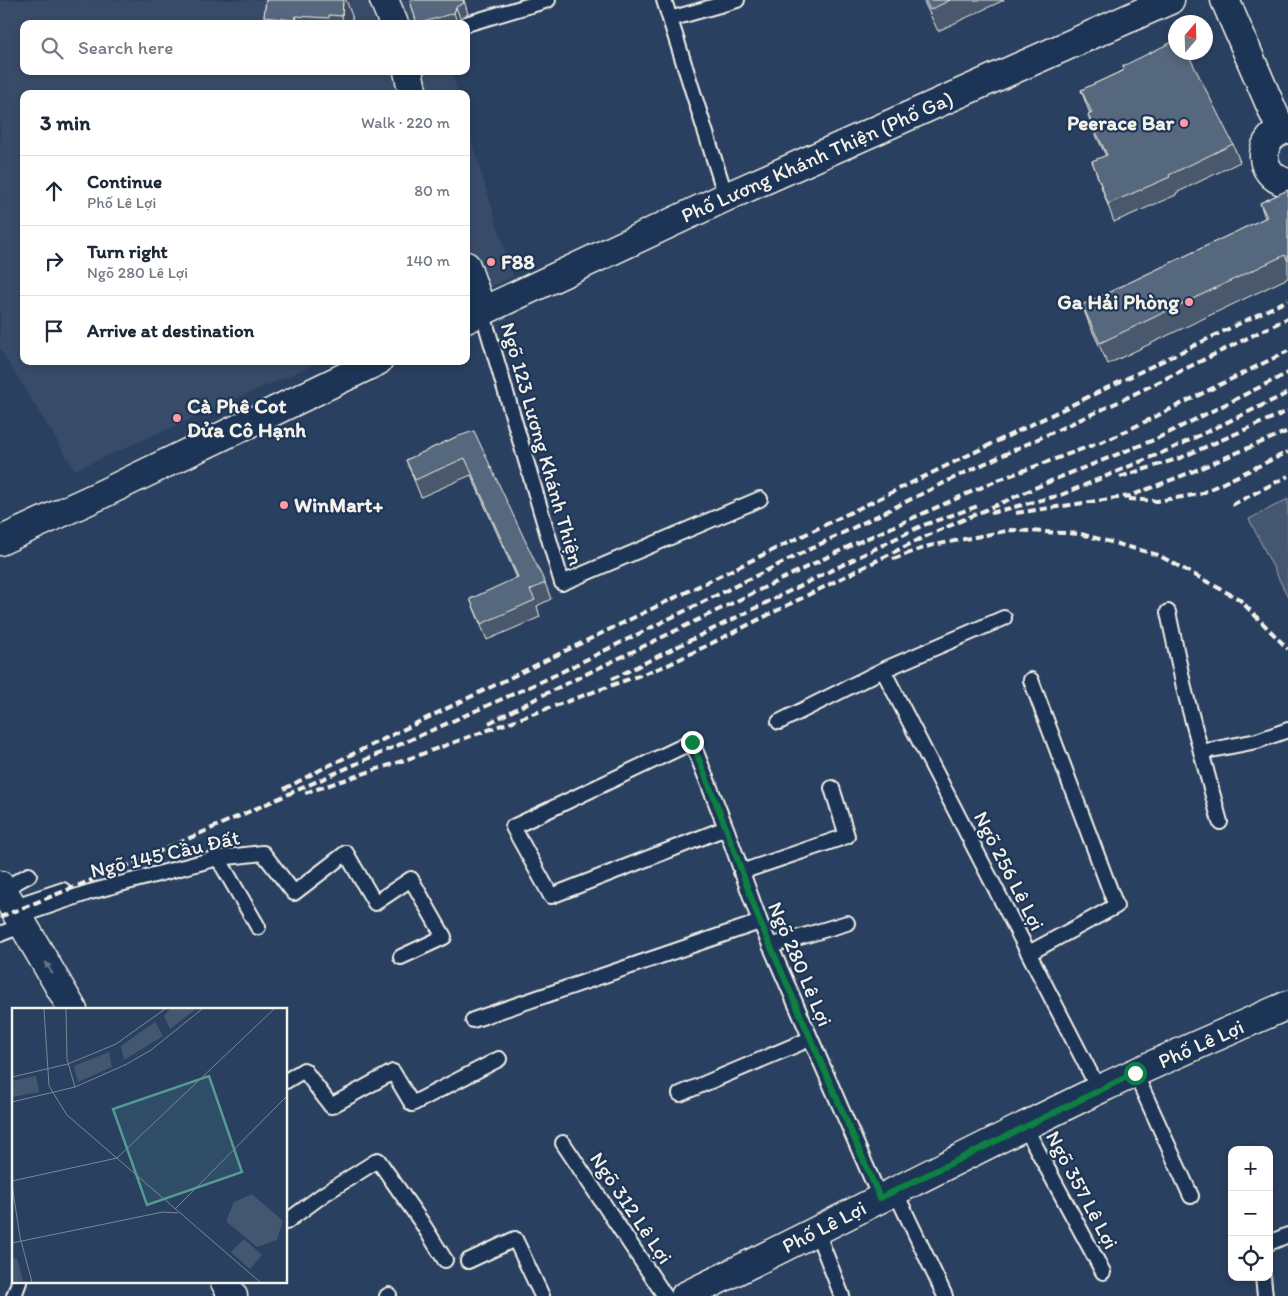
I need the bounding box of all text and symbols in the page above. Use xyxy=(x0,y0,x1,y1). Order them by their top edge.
north arrow xyxy=(1168,15,1213,60)
search box xyxy=(20,20,470,75)
icon: search xyxy=(38,34,66,62)
text: Search here xyxy=(78,36,173,59)
street label: Phố Lương Khánh Thiện (Phố Ga) xyxy=(677,85,957,228)
text: 3 min xyxy=(40,110,90,135)
place label: Peerace Bar xyxy=(1067,110,1175,135)
text: Walk · 220 m xyxy=(361,113,450,132)
marker: Peerace Bar xyxy=(1178,117,1190,129)
text: Continue xyxy=(87,170,162,193)
icon: ahead xyxy=(40,177,68,205)
text: 80 m xyxy=(414,181,450,200)
text: Phố Lê Lợi xyxy=(87,193,156,212)
text: Turn right xyxy=(87,240,168,263)
icon: right xyxy=(40,247,68,275)
place label: F88 xyxy=(501,249,535,274)
text: 140 m xyxy=(406,251,450,270)
marker: F88 xyxy=(485,256,497,268)
text: Ngõ 280 Lê Lợi xyxy=(87,263,188,282)
place label: Ga Hải Phòng xyxy=(1057,289,1180,315)
marker: Ga Hải Phòng xyxy=(1183,296,1195,308)
icon: arrive xyxy=(40,317,68,345)
text: Arrive at destination xyxy=(87,319,254,342)
street label: Ngõ 123 Lương Khánh Thiện xyxy=(496,320,589,568)
place label: Cà Phê Cot Dửa Cô Hạnh xyxy=(187,393,306,442)
marker: Cà Phê Cot Dửa Cô Hạnh xyxy=(171,412,183,424)
place label: WinMart+ xyxy=(294,492,384,517)
marker: WinMart+ xyxy=(278,499,290,511)
route end xyxy=(681,731,704,754)
street label: Ngõ 256 Lê Lợi xyxy=(969,807,1050,935)
street label: Ngõ 145 Cầu Đất xyxy=(88,824,242,883)
street label: Ngõ 280 Lê Lợi xyxy=(763,898,838,1030)
one-way arrow xyxy=(44,961,53,974)
inset map xyxy=(12,1008,288,1284)
street label: Phố Lê Lợi xyxy=(1154,1014,1247,1073)
route start xyxy=(1124,1062,1147,1085)
street label: Ngõ 357 Lê Lợi xyxy=(1041,1126,1124,1253)
map controls xyxy=(1228,1146,1273,1281)
button: + xyxy=(1228,1146,1273,1191)
street label: Ngõ 312 Lê Lợi xyxy=(585,1147,678,1268)
button: − xyxy=(1228,1191,1273,1236)
street label: Phố Lê Lợi xyxy=(778,1195,870,1258)
button: locate xyxy=(1228,1236,1273,1281)

